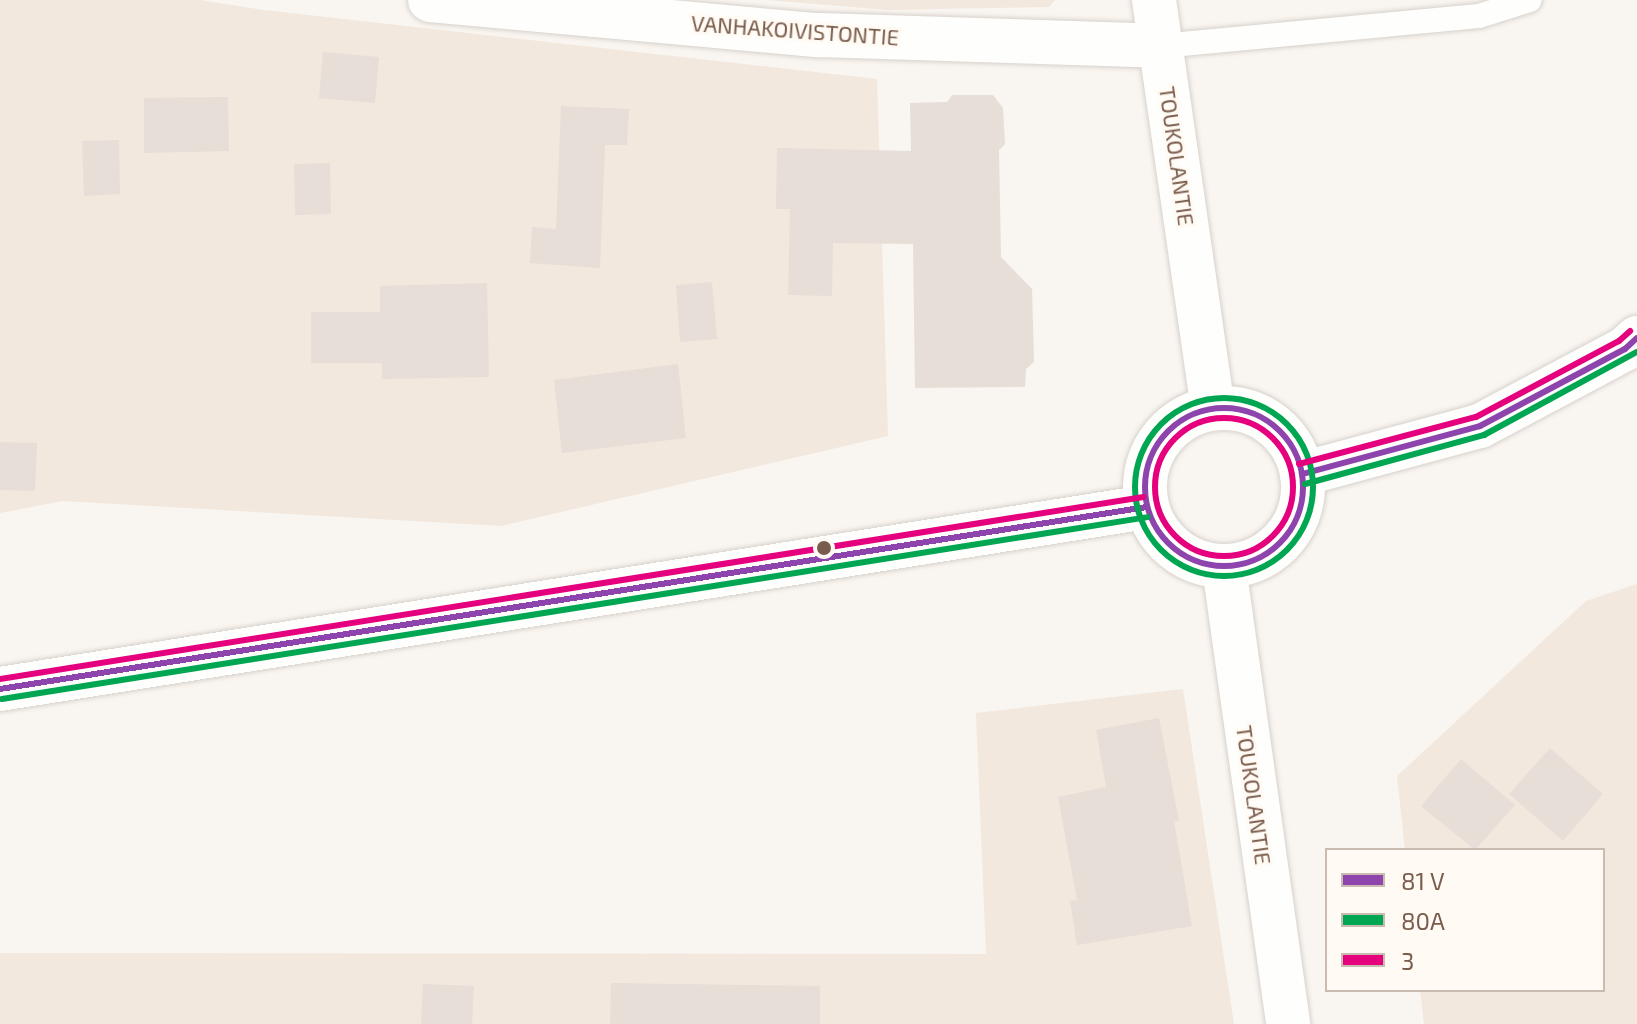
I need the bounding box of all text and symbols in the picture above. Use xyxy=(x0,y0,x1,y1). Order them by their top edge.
street label: VANHAKOIVISTONTIE xyxy=(690,10,900,50)
street label: TOUKOLANTIE xyxy=(1154,85,1200,227)
unlabelled marker xyxy=(816,540,832,556)
street label: TOUKOLANTIE xyxy=(1231,724,1277,866)
legend xyxy=(1325,848,1605,992)
text: 81 V xyxy=(1401,866,1445,895)
text: 80A xyxy=(1401,906,1445,935)
text: 3 xyxy=(1401,946,1414,975)

